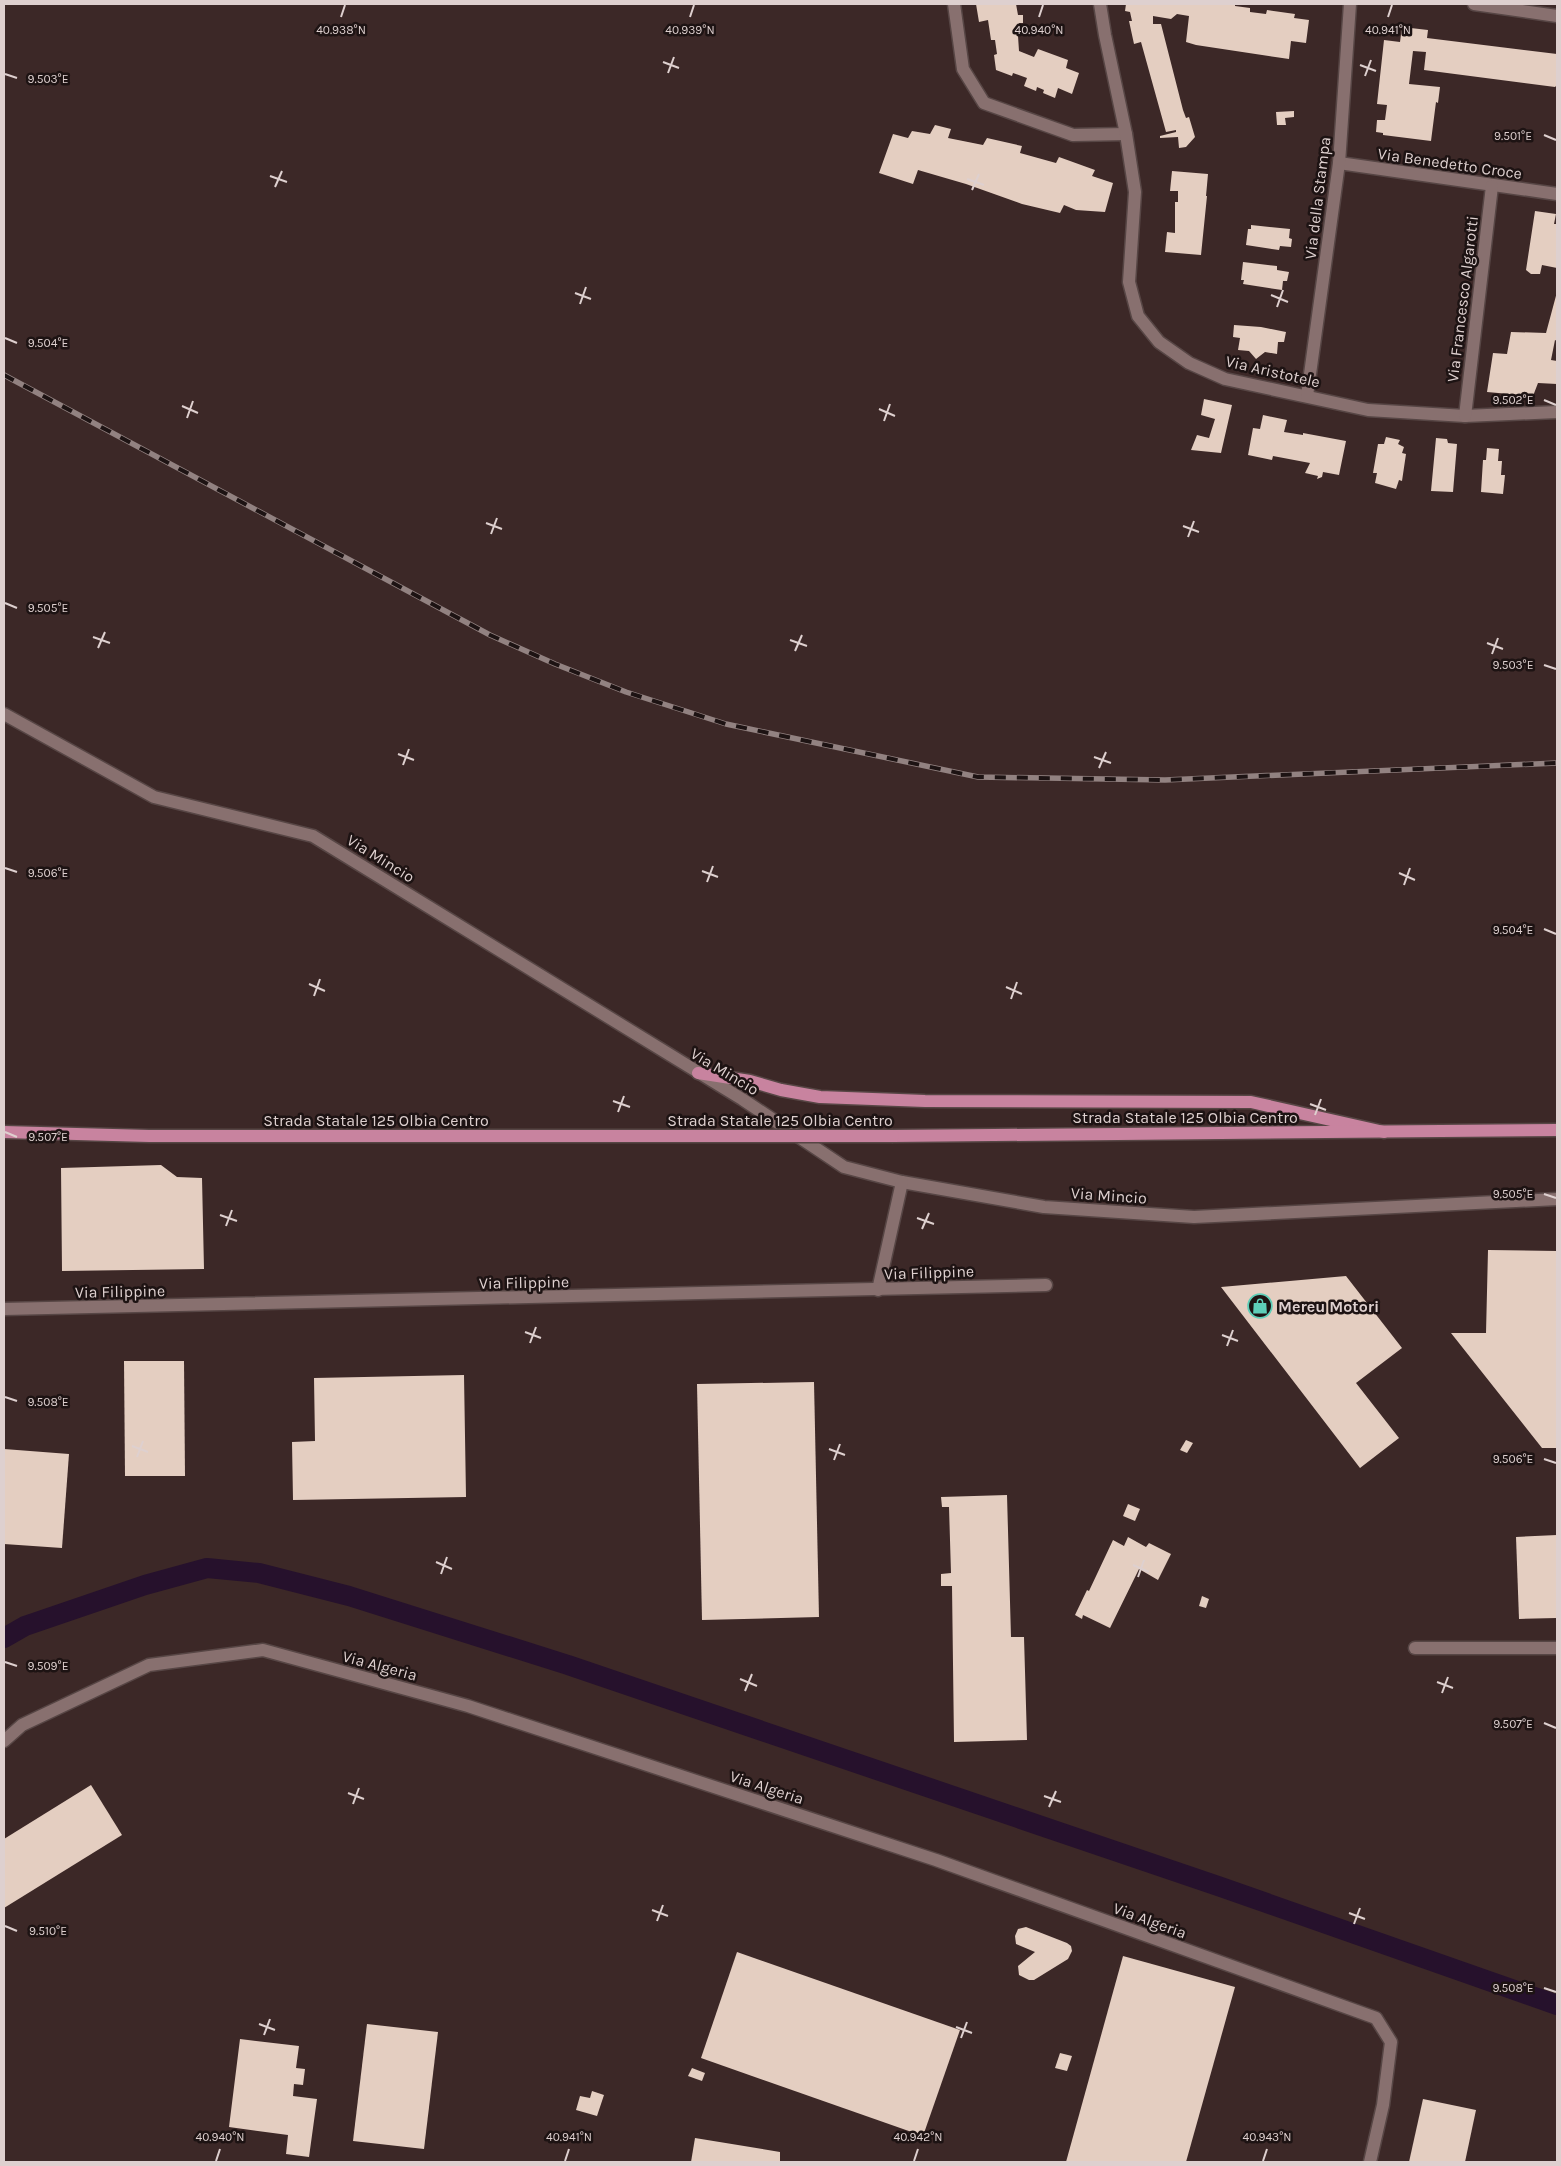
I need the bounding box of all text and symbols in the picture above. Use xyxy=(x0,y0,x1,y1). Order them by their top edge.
text: 40.938°N xyxy=(316,23,366,37)
text: 40.939°N xyxy=(665,23,715,37)
text: 40.940°N xyxy=(1014,23,1064,37)
text: 40.941°N xyxy=(1365,23,1411,37)
text: 9.503°E xyxy=(28,72,68,86)
text: 9.501°E xyxy=(1494,129,1532,143)
street label: Via della Stampa xyxy=(1301,136,1334,260)
street label: Via Benedetto Croce xyxy=(1377,144,1523,183)
street label: Via Francesco Algarotti xyxy=(1443,215,1482,383)
text: 9.504°E xyxy=(28,336,68,350)
street label: Via Aristotele xyxy=(1224,351,1322,392)
text: 9.502°E xyxy=(1493,393,1533,407)
text: 9.505°E xyxy=(28,601,68,615)
text: 9.503°E xyxy=(1493,658,1533,672)
street label: Via Mincio xyxy=(343,830,418,887)
text: 9.506°E xyxy=(28,866,68,880)
text: 9.504°E xyxy=(1493,923,1533,937)
street label: Via Mincio xyxy=(687,1044,762,1099)
street label: Strada Statale 125 Olbia Centro xyxy=(1072,1108,1298,1127)
street label: Strada Statale 125 Olbia Centro xyxy=(263,1111,489,1130)
street label: Strada Statale 125 Olbia Centro xyxy=(667,1111,893,1130)
text: 9.507°E xyxy=(28,1130,68,1144)
street label: Via Mincio xyxy=(1070,1183,1148,1208)
text: 9.505°E xyxy=(1493,1187,1533,1201)
street label: Via Filippine xyxy=(884,1261,974,1284)
street label: Via Filippine xyxy=(479,1272,569,1293)
street label: Via Filippine xyxy=(75,1281,165,1302)
shop icon: Mereu Motori xyxy=(1247,1293,1273,1319)
place label: Mereu Motori xyxy=(1278,1297,1379,1316)
text: 9.508°E xyxy=(27,1395,69,1409)
text: 9.506°E xyxy=(1493,1452,1533,1466)
street label: Via Algeria xyxy=(340,1646,419,1685)
text: 9.509°E xyxy=(28,1659,68,1673)
text: 9.507°E xyxy=(1493,1717,1533,1731)
street label: Via Algeria xyxy=(727,1767,806,1808)
street label: Via Algeria xyxy=(1111,1898,1189,1943)
text: 9.510°E xyxy=(29,1924,67,1938)
text: 9.508°E xyxy=(1492,1981,1534,1995)
text: 40.940°N xyxy=(195,2130,245,2144)
text: 40.941°N xyxy=(546,2130,592,2144)
text: 40.942°N xyxy=(894,2130,942,2144)
text: 40.943°N xyxy=(1242,2130,1292,2144)

